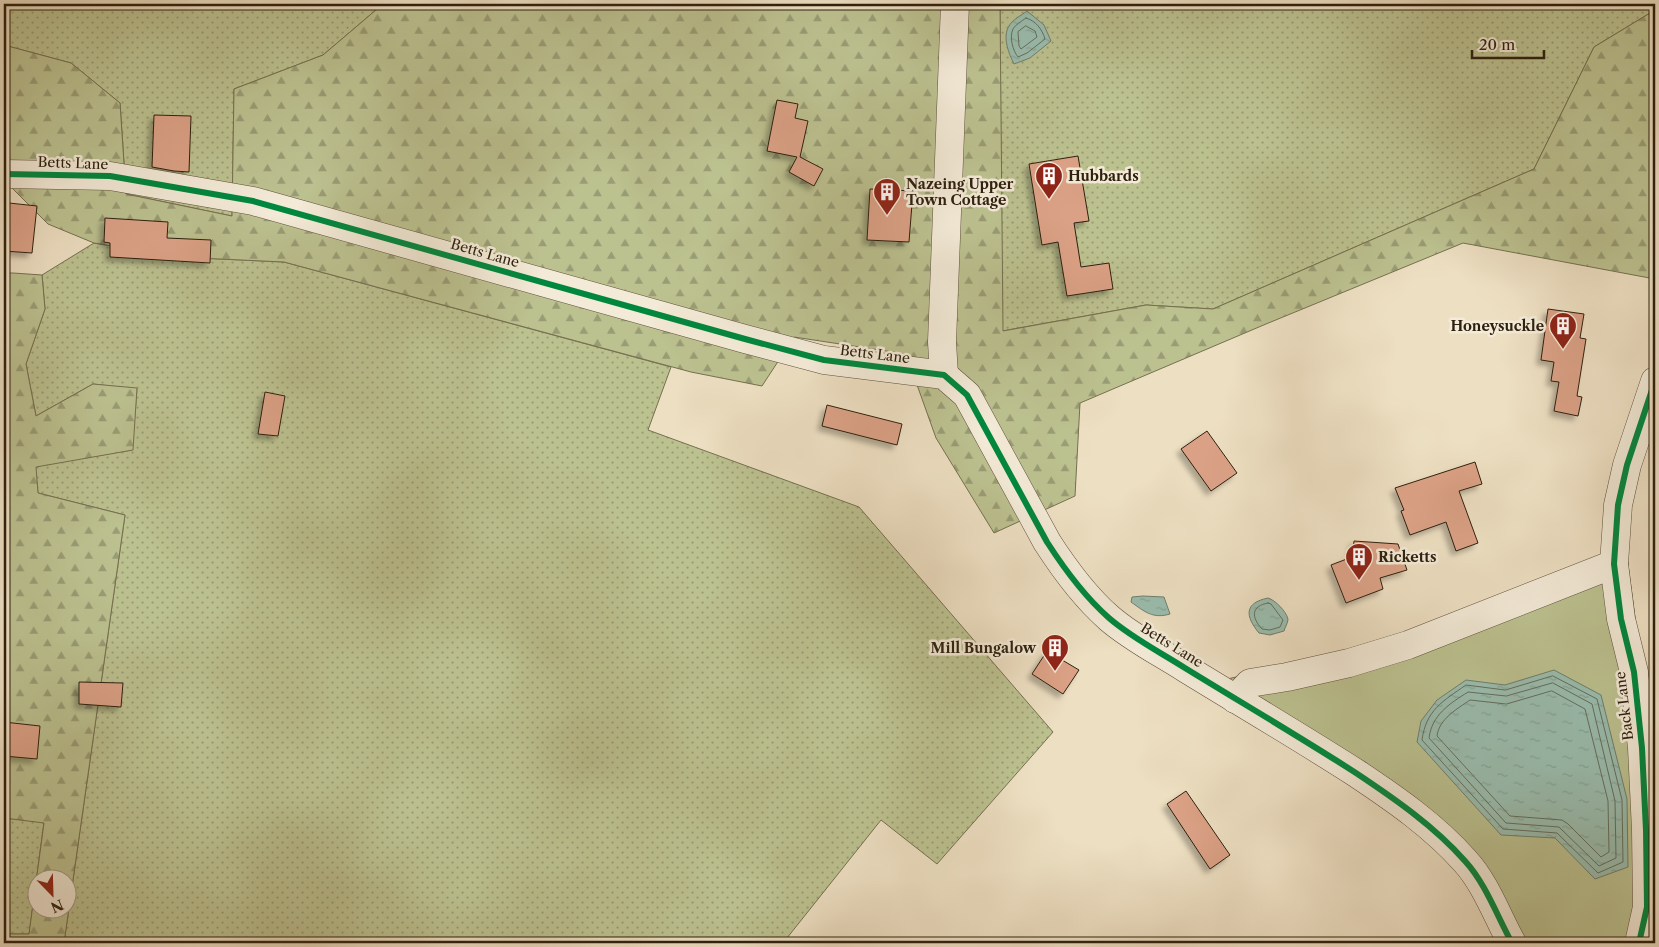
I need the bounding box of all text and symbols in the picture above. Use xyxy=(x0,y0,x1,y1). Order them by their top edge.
scale bar xyxy=(1472,28,1544,60)
text: 20 m xyxy=(1479,35,1515,54)
street label: Betts Lane xyxy=(37,153,109,173)
building icon: Hubbards xyxy=(1034,161,1064,200)
place label: Hubbards xyxy=(1068,167,1139,185)
place label: Nazeing Upper Town Cottage xyxy=(906,175,1014,209)
building icon: Nazeing Upper Town Cottage xyxy=(872,177,902,216)
street label: Betts Lane xyxy=(449,235,522,271)
building icon: Honeysuckle xyxy=(1548,311,1578,350)
place label: Honeysuckle xyxy=(1450,317,1544,335)
street label: Betts Lane xyxy=(839,341,911,367)
building icon: Ricketts xyxy=(1344,542,1374,581)
place label: Ricketts xyxy=(1378,548,1436,566)
street label: Betts Lane xyxy=(1137,619,1207,671)
building icon: Mill Bungalow xyxy=(1040,633,1070,672)
place label: Mill Bungalow xyxy=(931,639,1037,657)
street label: Back Lane xyxy=(1611,670,1637,741)
north arrow xyxy=(28,870,78,920)
text: N xyxy=(48,895,66,917)

